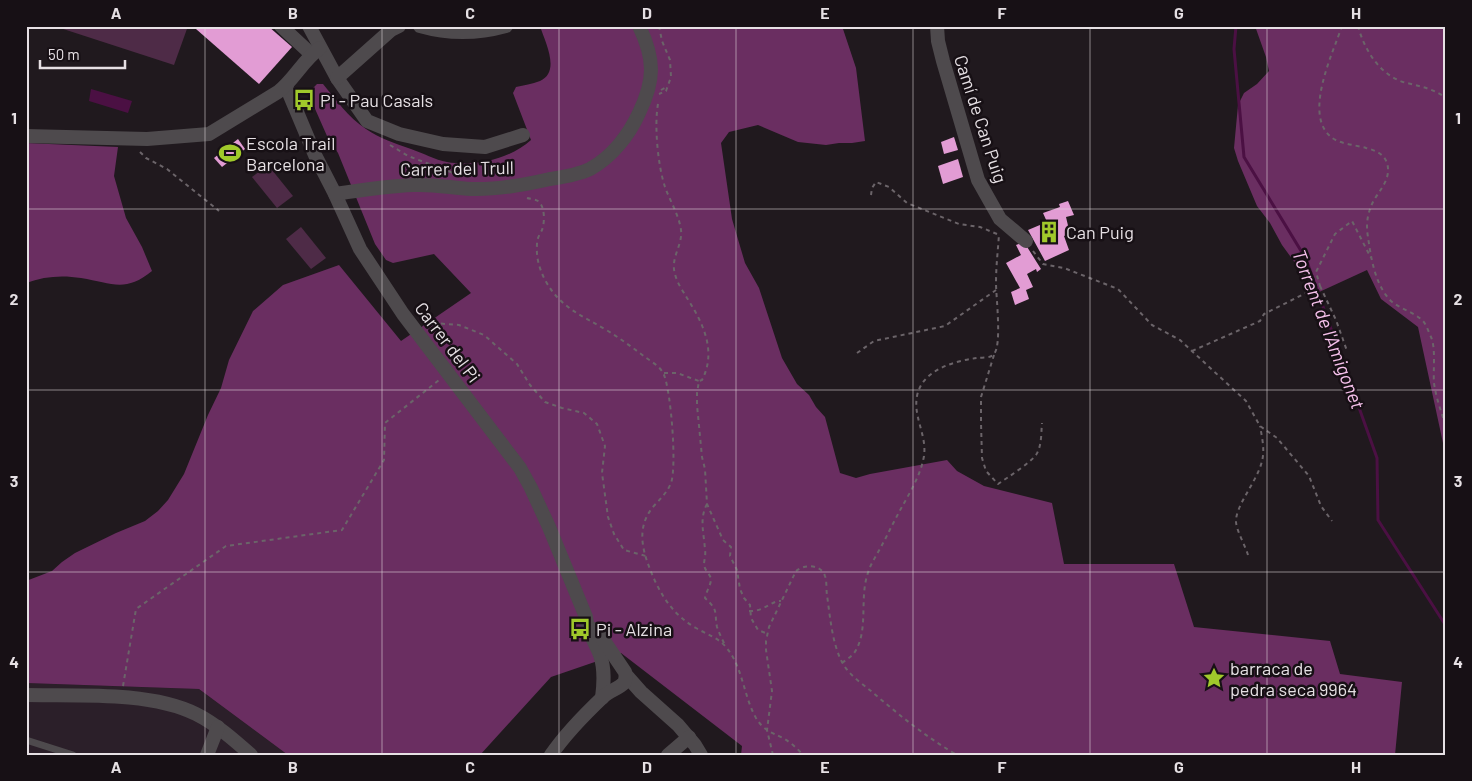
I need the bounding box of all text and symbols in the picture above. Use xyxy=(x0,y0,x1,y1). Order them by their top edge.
text: A xyxy=(111,3,122,22)
text: B xyxy=(288,3,298,22)
text: C xyxy=(465,3,475,22)
text: D xyxy=(642,3,652,22)
text: E xyxy=(820,3,830,22)
text: F xyxy=(998,3,1007,22)
text: G xyxy=(1174,3,1184,22)
text: H xyxy=(1351,3,1361,22)
scale bar xyxy=(40,38,125,70)
text: 50 m xyxy=(48,45,80,63)
street label: Camí de Can Puig xyxy=(950,52,1012,186)
bus stop icon: Pi - Pau Casals xyxy=(291,87,317,113)
place label: Pi - Pau Casals xyxy=(320,89,433,111)
text: 1 xyxy=(11,108,17,127)
text: 1 xyxy=(1455,108,1461,127)
place label: Escola Trail Barcelona xyxy=(246,132,335,175)
sports icon: Escola Trail Barcelona xyxy=(217,140,243,166)
street label: Carrer del Trull xyxy=(400,156,514,180)
building icon: Can Puig xyxy=(1036,219,1062,245)
place label: Can Puig xyxy=(1066,221,1134,243)
water label: Torrent de l'Amigonet xyxy=(1288,246,1370,412)
text: 2 xyxy=(10,289,19,308)
text: 2 xyxy=(1454,289,1463,308)
street label: Carrer del Pi xyxy=(411,297,485,387)
text: 3 xyxy=(10,471,18,490)
text: 3 xyxy=(1454,471,1462,490)
bus stop icon: Pi - Alzina xyxy=(567,616,593,642)
place label: Pi - Alzina xyxy=(596,618,672,640)
text: 4 xyxy=(9,652,19,671)
text: 4 xyxy=(1453,652,1463,671)
place label: barraca de pedra seca 9964 xyxy=(1230,657,1357,700)
place icon: barraca de pedra seca 9964 xyxy=(1201,665,1227,691)
text: A xyxy=(111,757,122,776)
text: B xyxy=(288,757,298,776)
text: C xyxy=(465,757,475,776)
text: D xyxy=(642,757,652,776)
text: E xyxy=(820,757,830,776)
text: F xyxy=(998,757,1007,776)
text: G xyxy=(1174,757,1184,776)
text: H xyxy=(1351,757,1361,776)

